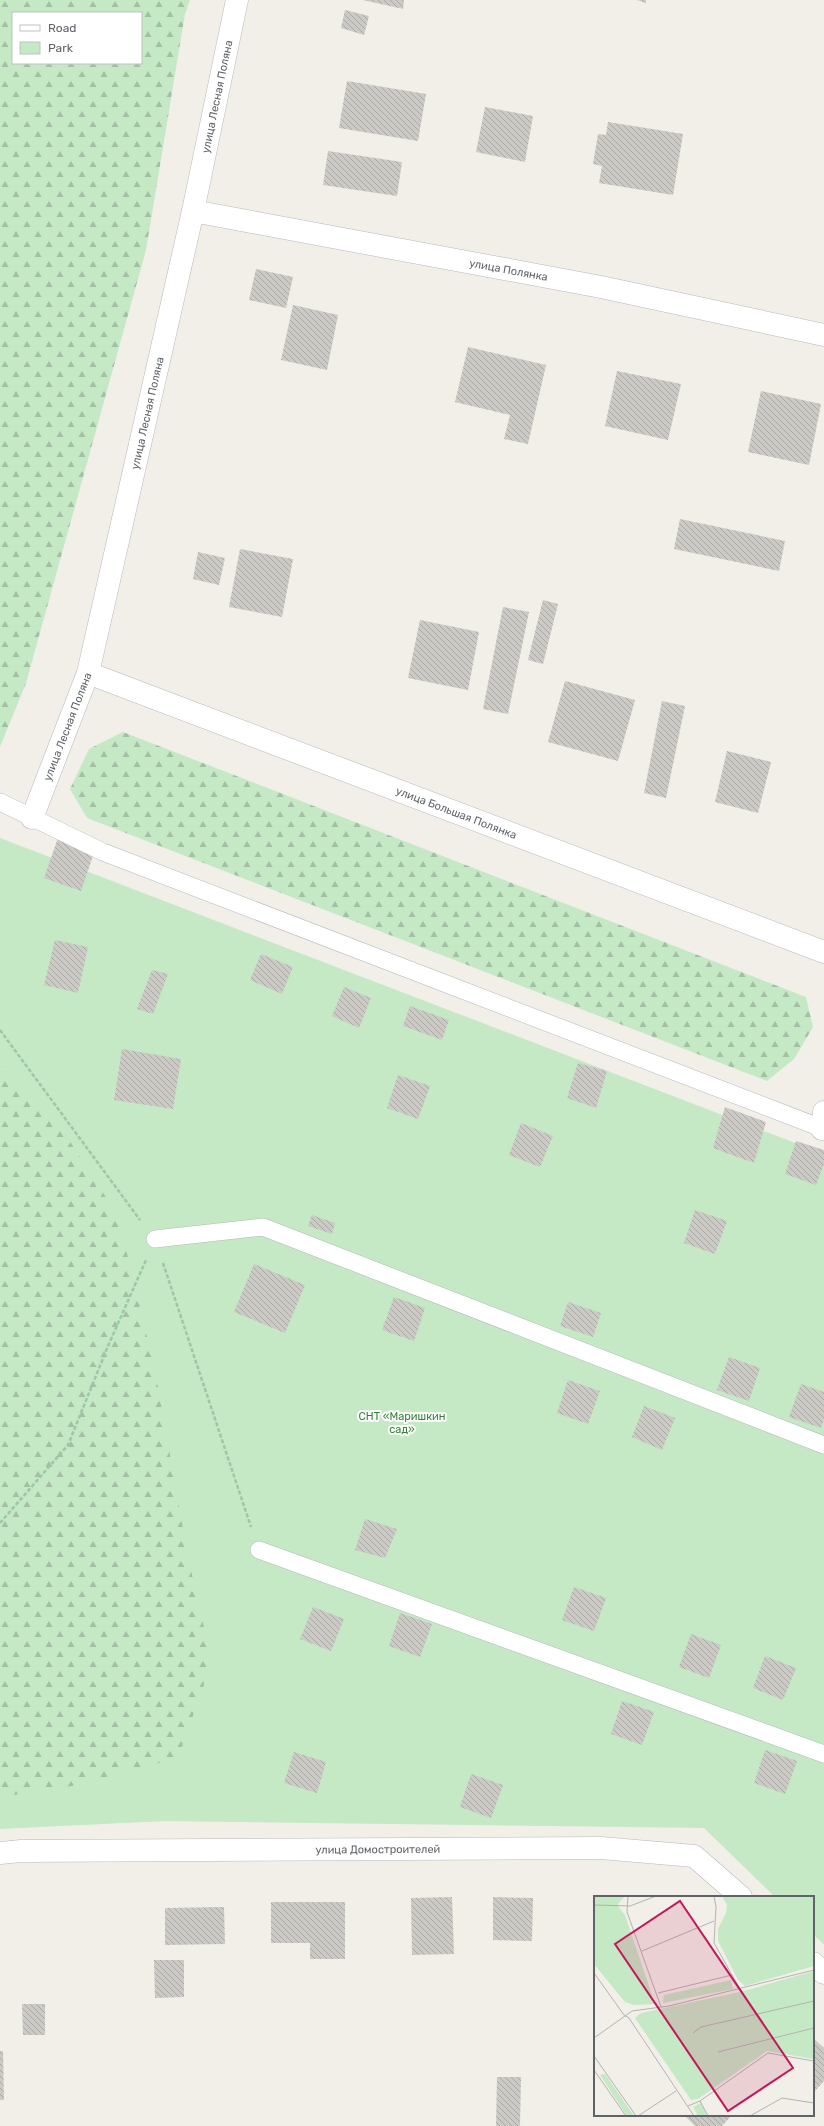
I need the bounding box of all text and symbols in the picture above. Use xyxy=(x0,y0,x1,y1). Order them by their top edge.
legend xyxy=(12,12,142,64)
text: Road xyxy=(48,21,76,35)
street label: улица Лесная Поляна xyxy=(199,39,235,154)
text: Park xyxy=(48,41,74,55)
street label: улица Полянка xyxy=(468,257,549,284)
street label: улица Лесная Поляна xyxy=(128,356,167,471)
street label: улица Лесная Поляна xyxy=(41,671,95,783)
street label: улица Большая Полянка xyxy=(394,784,518,842)
park label: СНТ «Маришкин сад» xyxy=(359,1410,445,1436)
street label: улица Домостроителей xyxy=(316,1843,440,1856)
inset map xyxy=(594,1896,814,2116)

